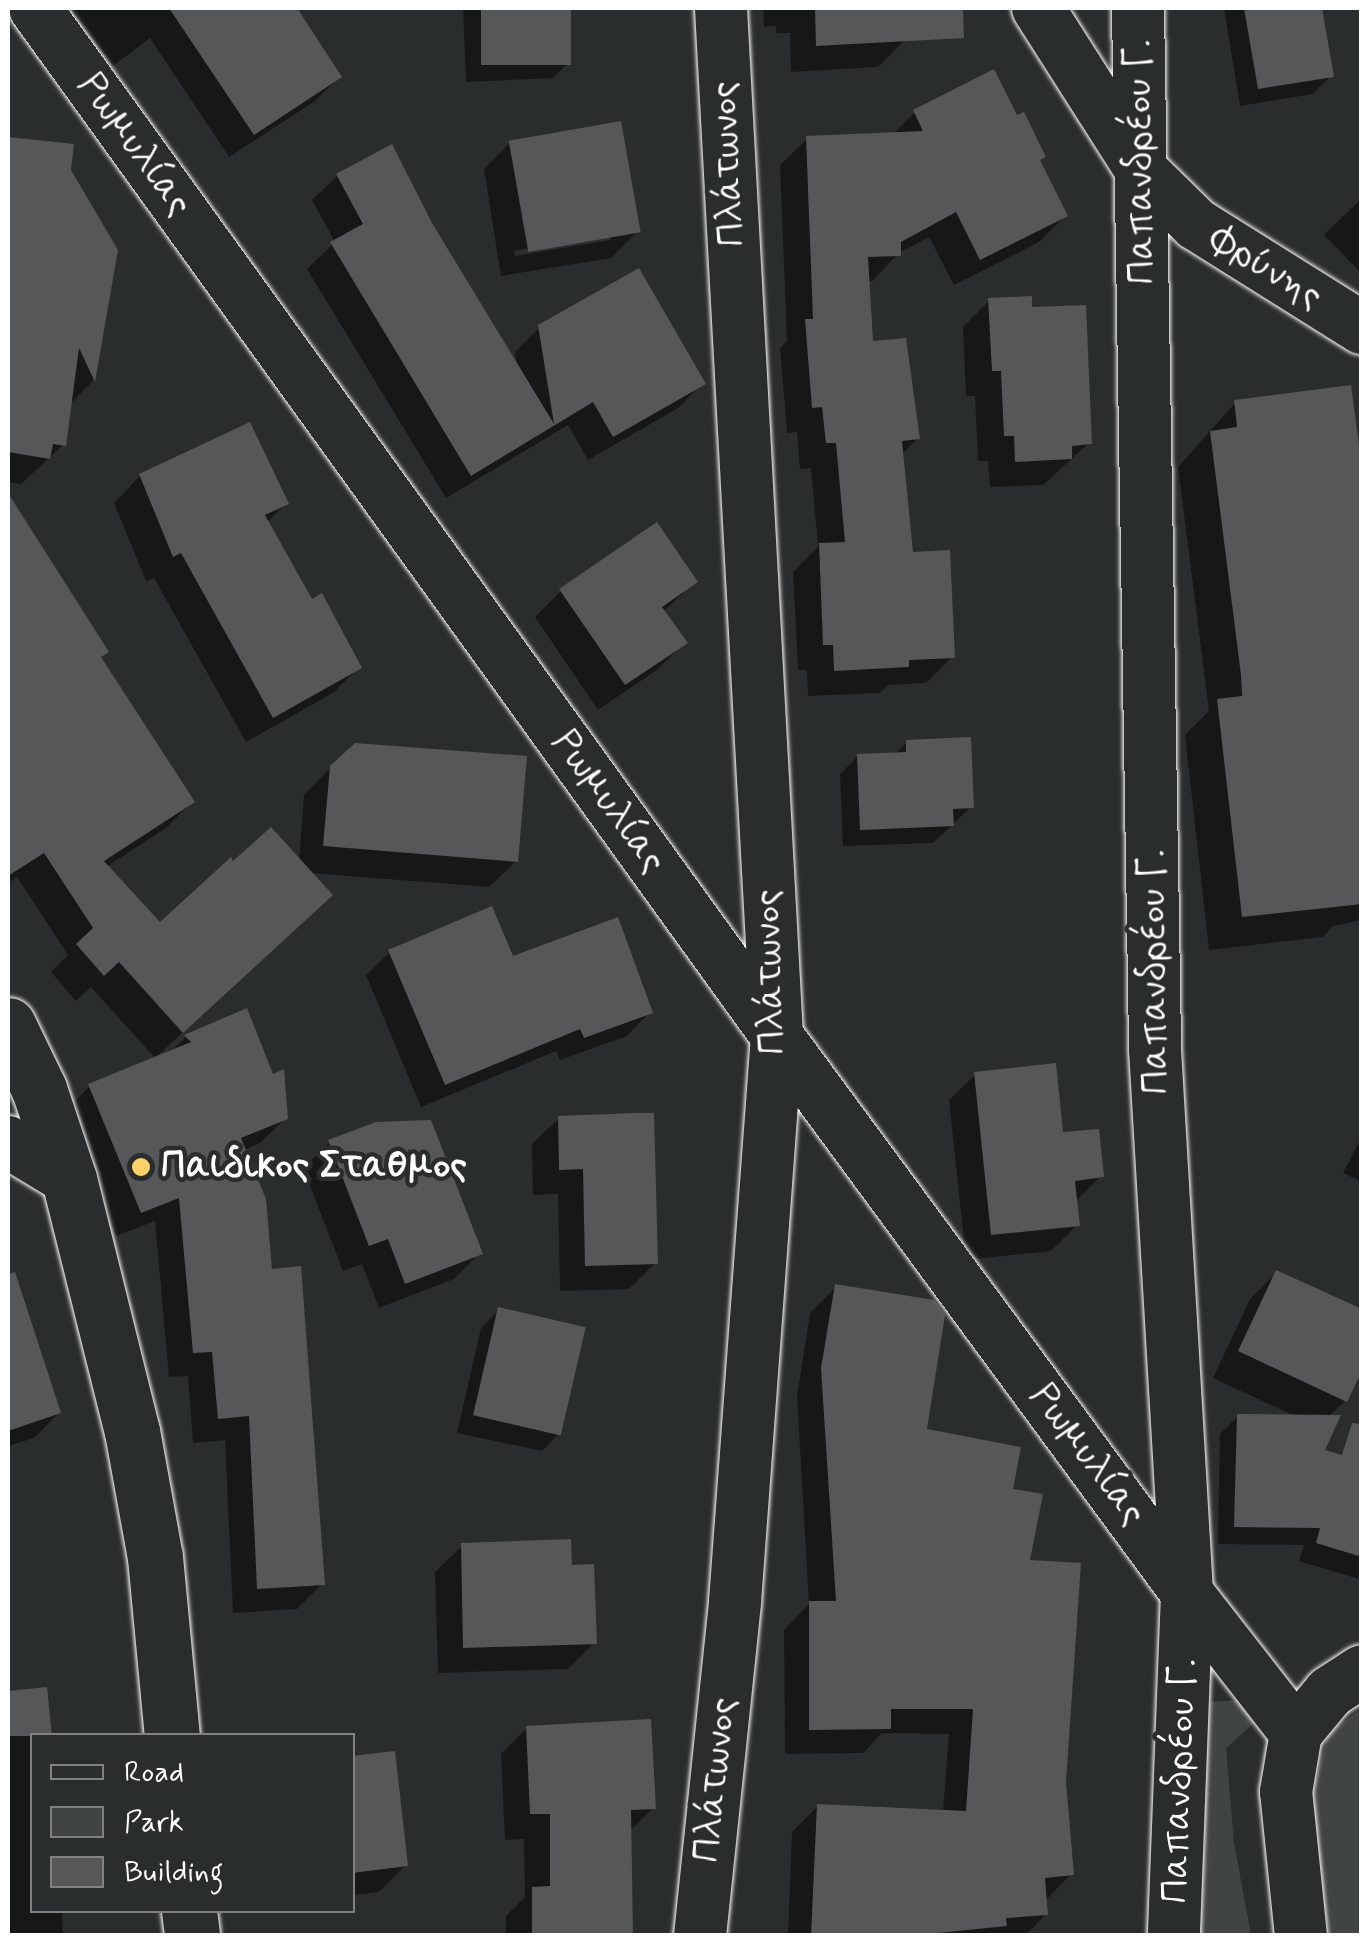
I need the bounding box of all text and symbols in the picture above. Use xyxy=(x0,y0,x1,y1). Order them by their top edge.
street label: Παπανδρέου Γ. xyxy=(1116,39,1166,285)
street label: Ρωμυλίας xyxy=(67,65,201,225)
street label: Πλάτωνος xyxy=(702,80,756,248)
street label: Φρύνης xyxy=(1201,216,1331,320)
street label: Ρωμυλίας xyxy=(541,722,675,882)
street label: Παπανδρέου Γ. xyxy=(1130,849,1180,1095)
street label: Πλάτωνος xyxy=(745,888,797,1056)
place label: Παιδικος Σταθμος xyxy=(161,1144,467,1190)
marker: Παιδικος Σταθμος xyxy=(130,1156,152,1178)
street label: Ρωμυλίας xyxy=(1019,1375,1155,1535)
street label: Παπανδρέου Γ. xyxy=(1153,1658,1207,1904)
street label: Πλάτωνος xyxy=(685,1695,747,1865)
legend xyxy=(30,1733,355,1913)
text: Road xyxy=(124,1753,184,1792)
text: Park xyxy=(124,1803,184,1842)
text: Building xyxy=(124,1853,223,1892)

